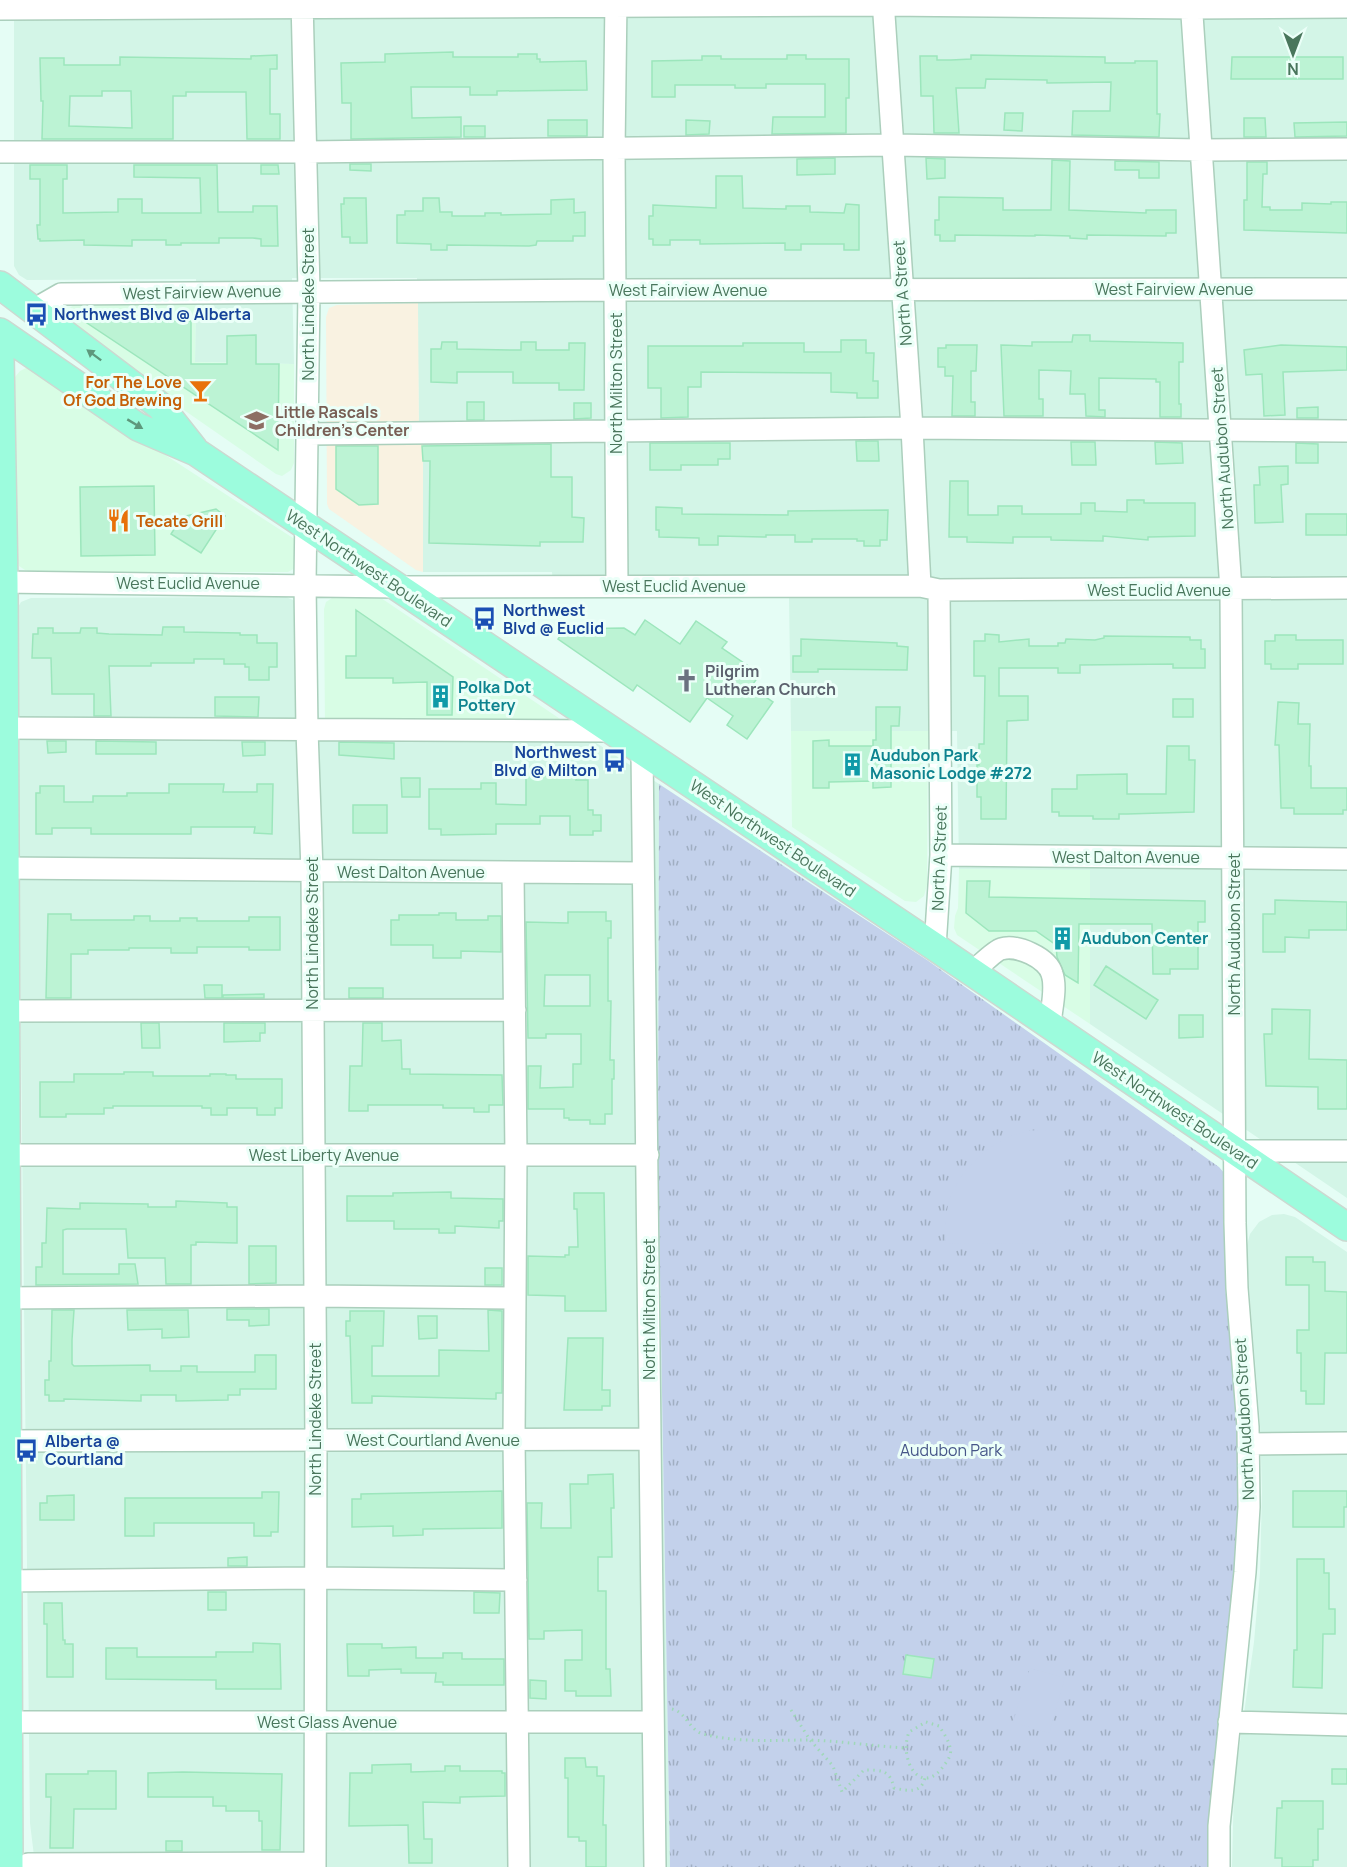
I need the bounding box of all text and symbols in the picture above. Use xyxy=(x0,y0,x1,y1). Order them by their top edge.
north arrow xyxy=(1263,24,1323,84)
text: N xyxy=(1287,58,1299,80)
street label: North Lindeke Street xyxy=(297,228,319,380)
street label: North A Street xyxy=(887,240,917,346)
street label: West Fairview Avenue xyxy=(1095,278,1253,300)
street label: West Fairview Avenue xyxy=(609,279,767,301)
street label: West Fairview Avenue xyxy=(122,280,282,304)
bus stop icon: Northwest Blvd @ Alberta xyxy=(23,301,49,327)
place label: Northwest Blvd @ Alberta xyxy=(54,303,251,325)
street label: North Milton Street xyxy=(605,312,627,454)
one-way arrow xyxy=(86,350,101,362)
street label: North Audubon Street xyxy=(1205,366,1239,530)
place label: For The Love Of God Brewing xyxy=(63,371,182,411)
bar icon: For The Love Of God Brewing xyxy=(187,378,213,404)
place label: Little Rascals Children's Center xyxy=(275,401,410,441)
school or university icon: Little Rascals Children's Center xyxy=(244,408,270,434)
one-way arrow xyxy=(127,419,143,430)
street label: West Northwest Boulevard xyxy=(282,504,456,632)
restaurant icon: Tecate Grill xyxy=(105,508,131,534)
place label: Tecate Grill xyxy=(136,510,223,532)
street label: West Euclid Avenue xyxy=(116,572,260,594)
street label: West Euclid Avenue xyxy=(602,575,746,597)
street label: West Euclid Avenue xyxy=(1087,579,1231,601)
place label: Northwest Blvd @ Euclid xyxy=(503,599,604,639)
bus stop icon: Northwest Blvd @ Euclid xyxy=(472,606,498,632)
place label: Pilgrim Lutheran Church xyxy=(705,660,836,700)
church icon: Pilgrim Lutheran Church xyxy=(674,667,700,693)
place label: Polka Dot Pottery xyxy=(458,676,532,716)
building icon: Polka Dot Pottery xyxy=(427,683,453,709)
place label: Northwest Blvd @ Milton xyxy=(494,741,597,781)
place label: Audubon Park Masonic Lodge #272 xyxy=(870,744,1032,784)
bus stop icon: Northwest Blvd @ Milton xyxy=(602,748,628,774)
building icon: Audubon Park Masonic Lodge #272 xyxy=(839,751,865,777)
street label: West Northwest Boulevard xyxy=(686,774,860,902)
street label: North A Street xyxy=(926,805,952,911)
street label: West Dalton Avenue xyxy=(1052,846,1200,868)
street label: North Audubon Street xyxy=(1223,853,1245,1015)
street label: North Lindeke Street xyxy=(301,857,323,1009)
street label: West Dalton Avenue xyxy=(337,861,485,883)
building icon: Audubon Center xyxy=(1050,925,1076,951)
place label: Audubon Center xyxy=(1081,927,1208,949)
street label: West Northwest Boulevard xyxy=(1088,1046,1262,1174)
street label: West Liberty Avenue xyxy=(249,1144,399,1166)
street label: North Milton Street xyxy=(638,1238,660,1380)
street label: North Audubon Street xyxy=(1229,1337,1259,1501)
street label: North Lindeke Street xyxy=(304,1343,326,1495)
street label: West Courtland Avenue xyxy=(346,1429,520,1451)
place label: Alberta @ Courtland xyxy=(45,1430,123,1470)
bus stop icon: Alberta @ Courtland xyxy=(14,1437,40,1463)
park label: Audubon Park xyxy=(900,1439,1003,1461)
street label: West Glass Avenue xyxy=(257,1711,397,1733)

